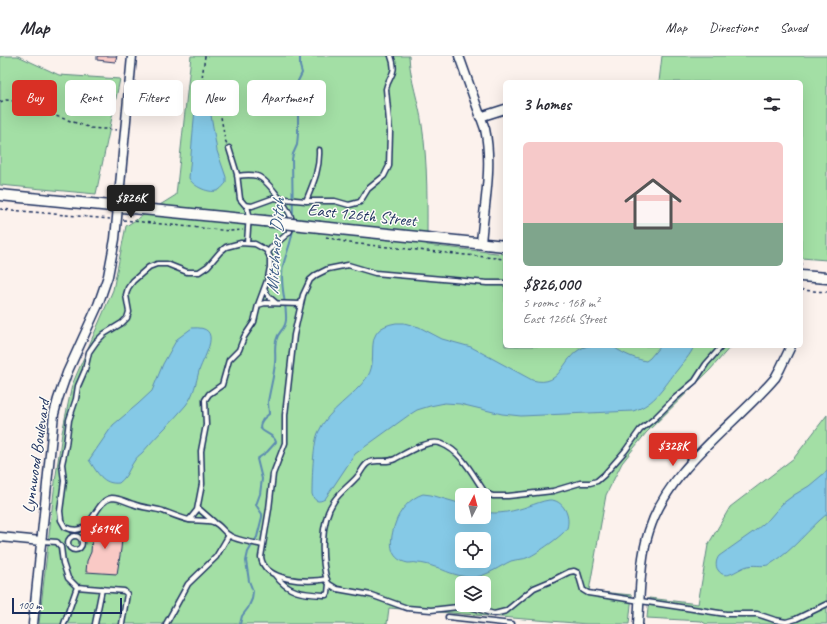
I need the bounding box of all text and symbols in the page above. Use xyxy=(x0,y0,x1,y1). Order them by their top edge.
text: Map xyxy=(20,16,50,40)
text: Map xyxy=(666,19,687,36)
text: Directions xyxy=(709,19,758,36)
text: Saved xyxy=(780,19,807,36)
chip: Buy xyxy=(12,80,57,116)
chip: Rent xyxy=(65,80,116,116)
chip: Filters xyxy=(124,80,183,116)
chip: New xyxy=(191,80,239,116)
chip: Apartment xyxy=(247,80,326,116)
icon: filters xyxy=(761,93,783,115)
text: 3 homes xyxy=(523,94,571,115)
icon: home xyxy=(617,168,689,240)
pin: $826K xyxy=(103,185,159,219)
text: $826K xyxy=(116,190,146,206)
water label: Mitchner Ditch xyxy=(261,196,289,295)
street label: East 126th Street xyxy=(307,199,420,231)
text: $826,000 xyxy=(523,274,580,295)
text: 5 rooms · 168 m² xyxy=(523,295,599,311)
text: East 126th Street xyxy=(523,311,606,327)
street label: Lynnwood Boulevard xyxy=(18,396,55,514)
pin: $328K xyxy=(645,433,701,467)
text: $328K xyxy=(658,438,688,454)
north arrow xyxy=(455,488,491,524)
map controls xyxy=(455,488,491,612)
pin: $614K xyxy=(77,516,133,550)
text: $614K xyxy=(90,521,120,537)
button: locate xyxy=(455,532,491,568)
button: layers xyxy=(455,576,491,612)
scale bar xyxy=(12,596,122,615)
text: 100 m xyxy=(18,598,42,612)

